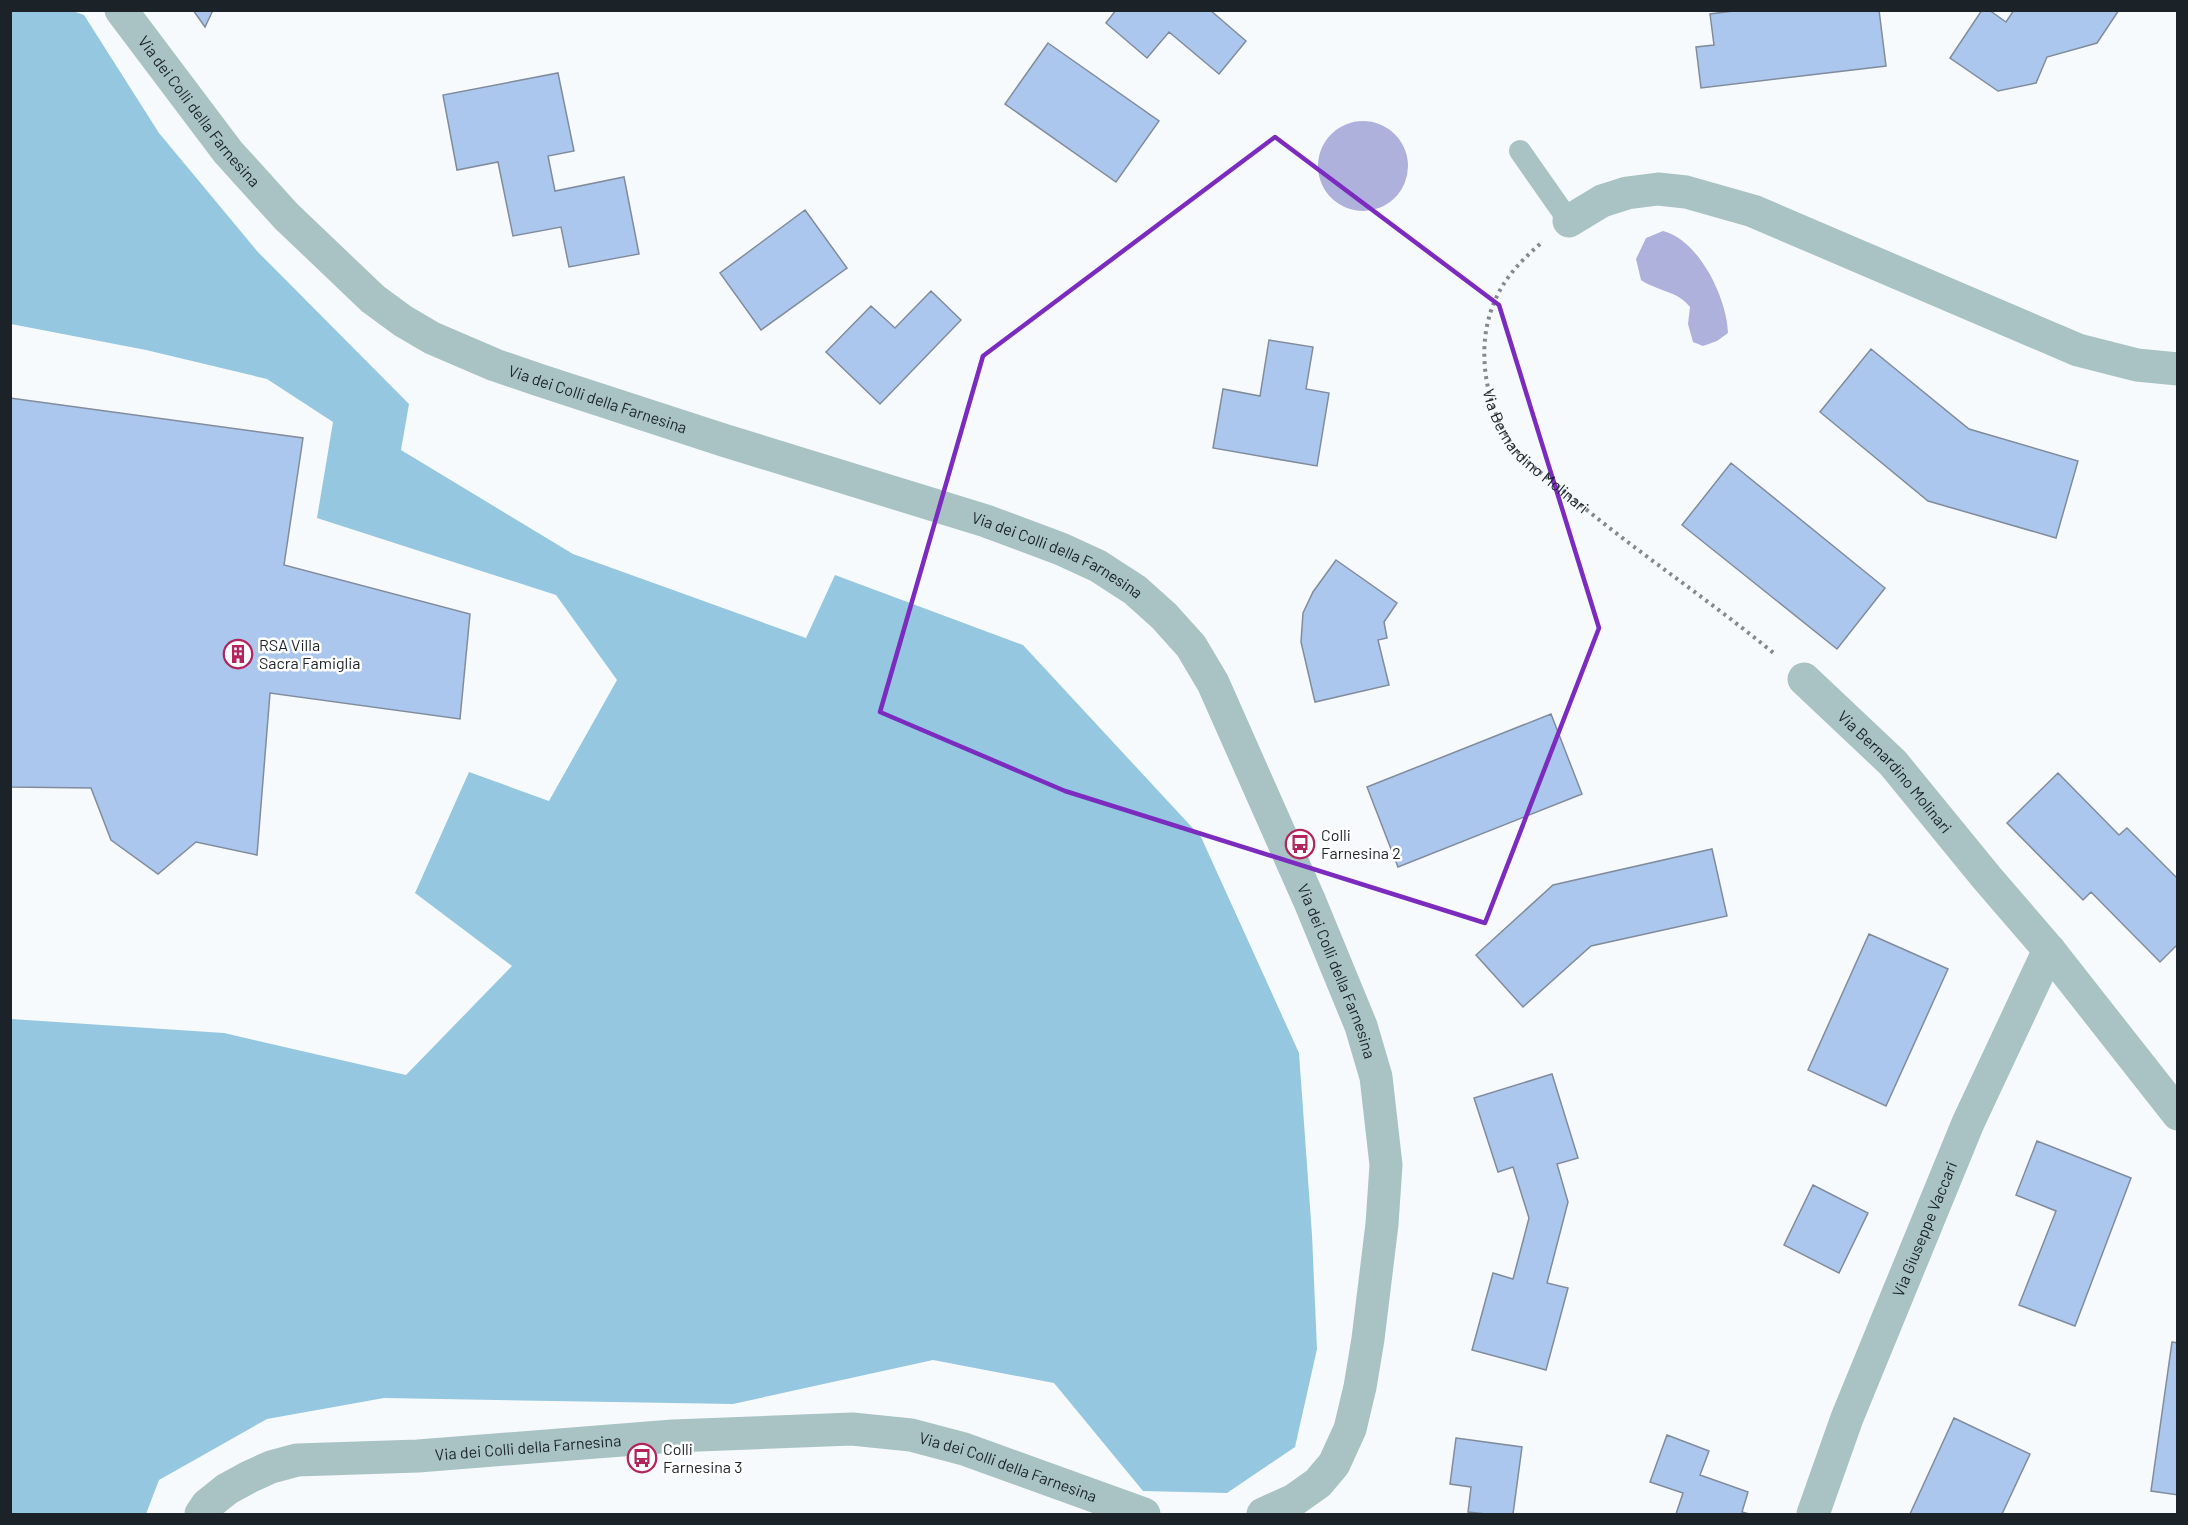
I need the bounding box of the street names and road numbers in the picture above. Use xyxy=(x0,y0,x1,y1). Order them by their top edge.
street label: Via dei Colli della Farnesina xyxy=(135,32,265,190)
street label: Via dei Colli della Farnesina xyxy=(506,360,690,437)
street label: Via Bernardino Molinari xyxy=(1480,387,1593,517)
street label: Via dei Colli della Farnesina xyxy=(970,507,1147,602)
street label: Via Bernardino Molinari xyxy=(1834,706,1956,836)
street label: Via dei Colli della Farnesina xyxy=(1294,880,1380,1061)
street label: Via Giuseppe Vaccari xyxy=(1888,1158,1960,1299)
street label: Via dei Colli della Farnesina xyxy=(917,1428,1100,1505)
street label: Via dei Colli della Farnesina xyxy=(434,1430,622,1464)

